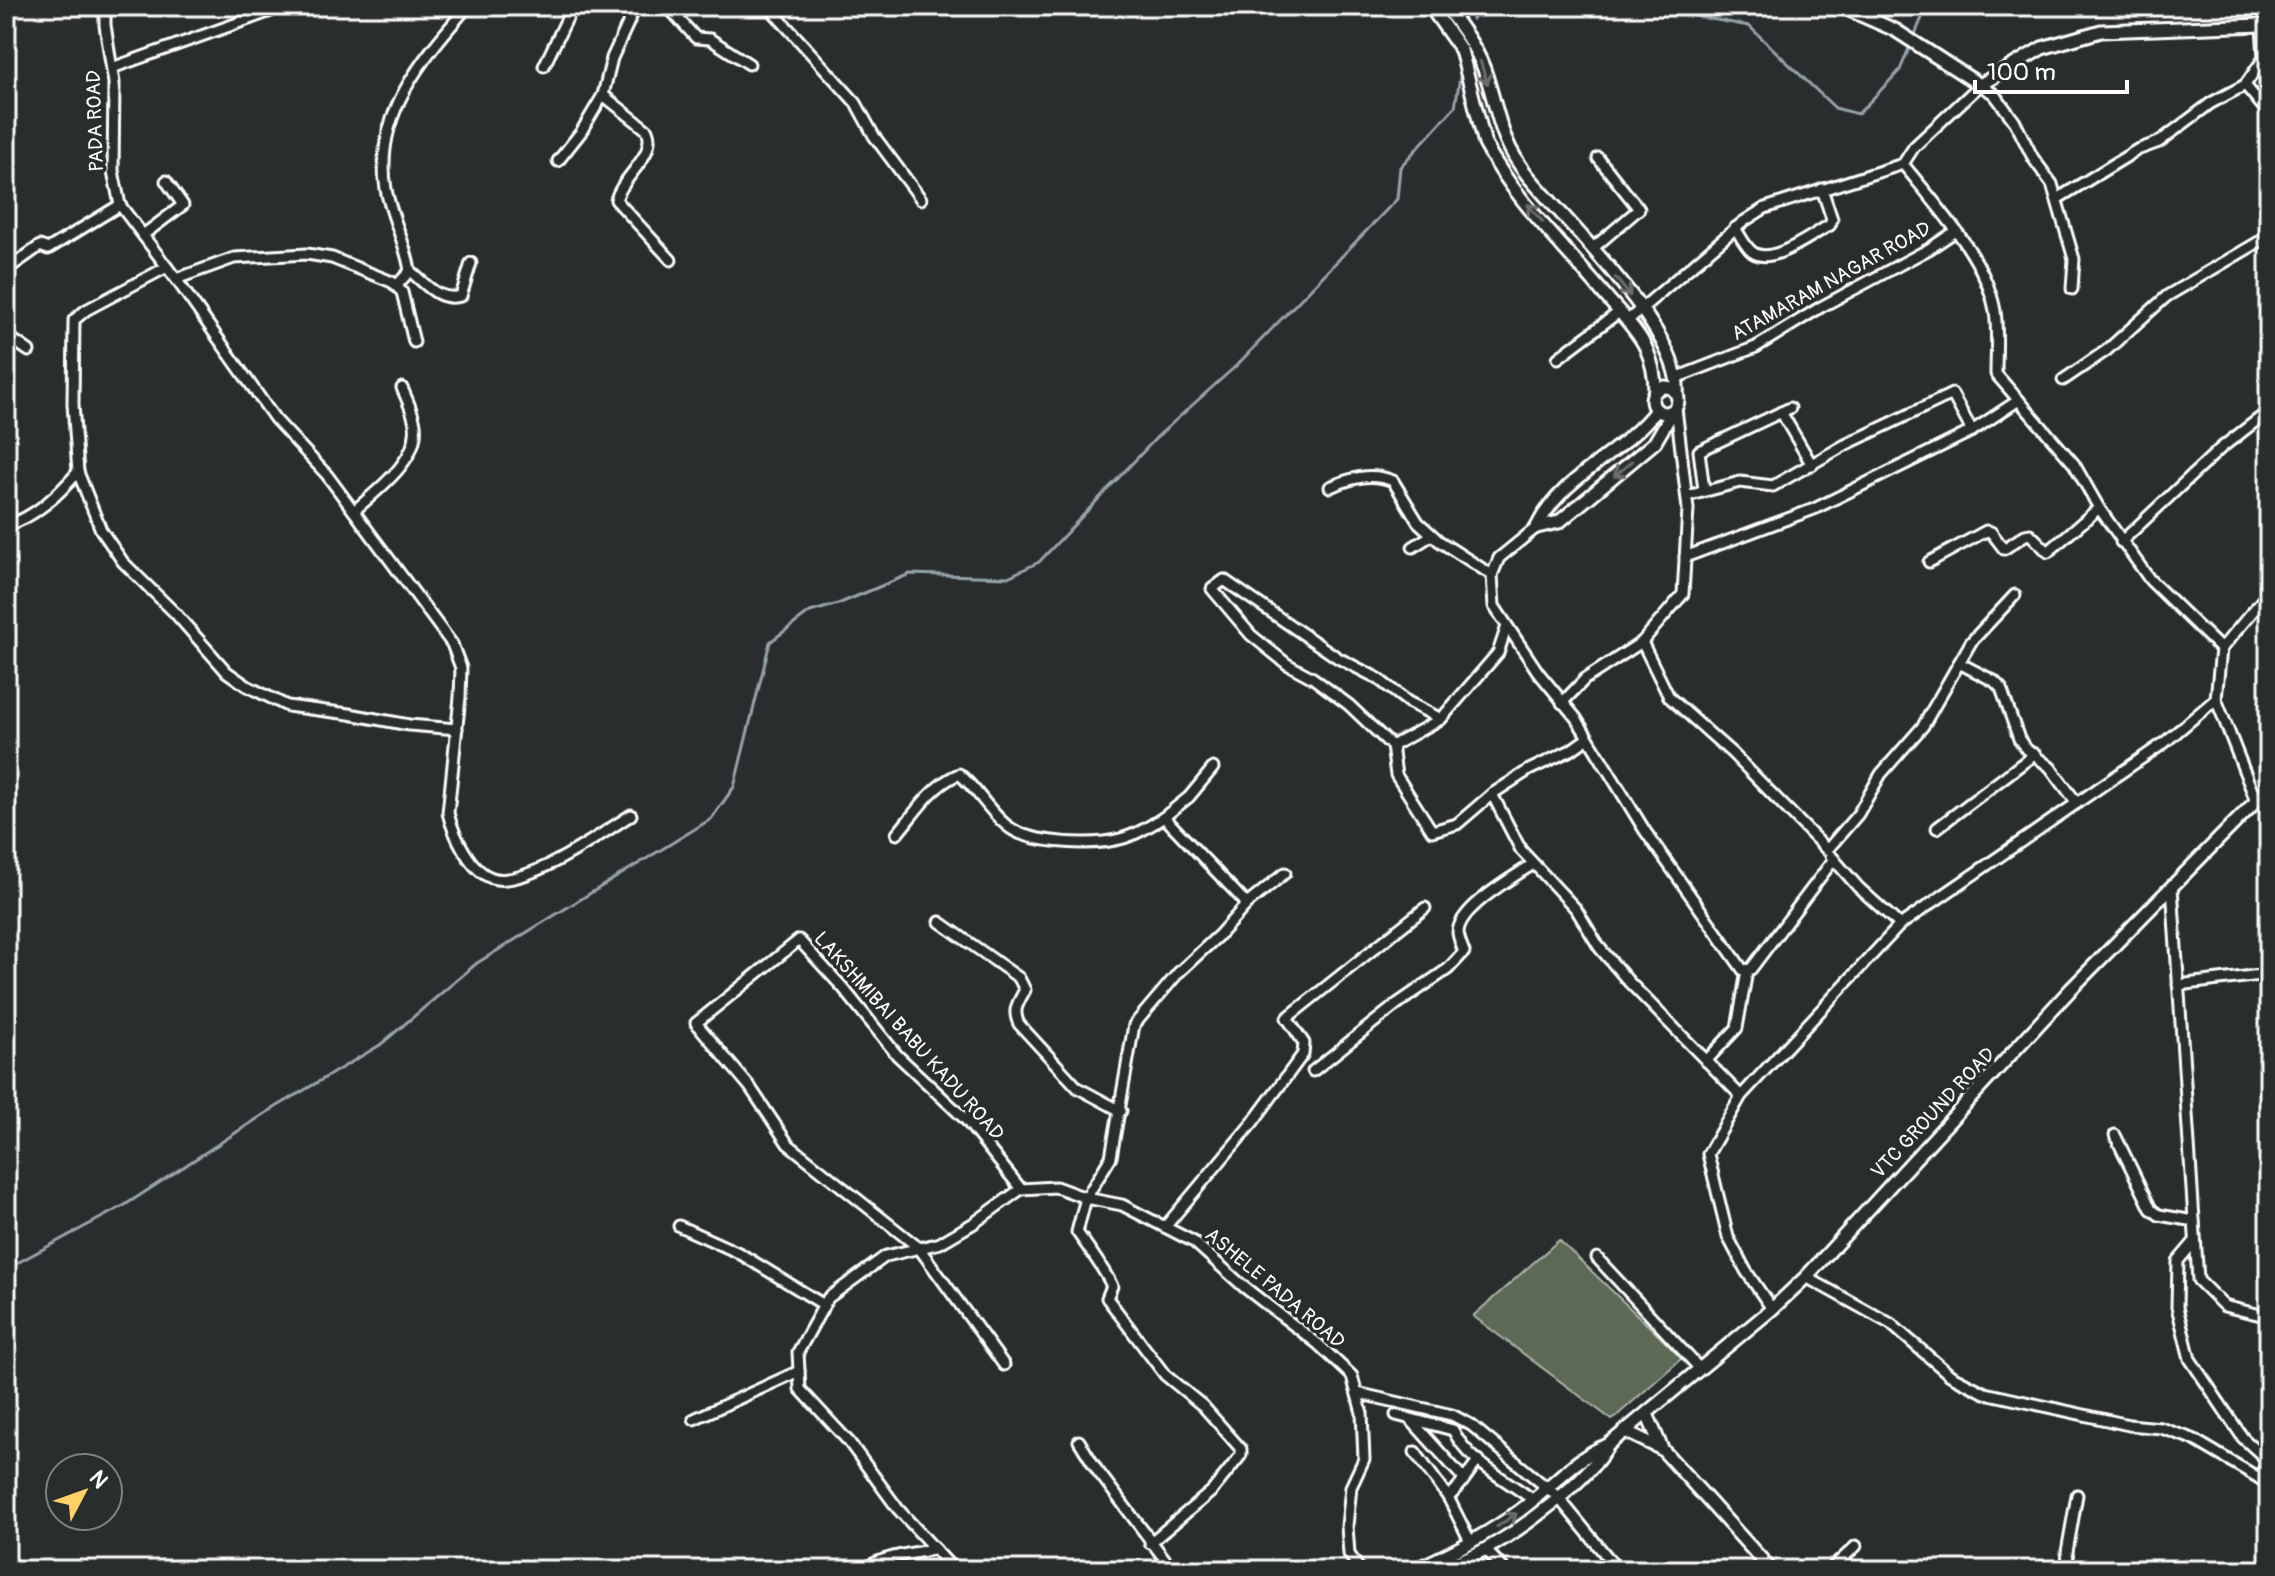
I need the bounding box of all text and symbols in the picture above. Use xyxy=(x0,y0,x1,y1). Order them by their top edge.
scale bar xyxy=(1975,44,2127,94)
text: 100 m xyxy=(1987,58,2056,87)
one-way arrow xyxy=(1478,60,1492,85)
street label: PADA ROAD xyxy=(81,70,109,172)
one-way arrow xyxy=(1526,204,1544,224)
street label: ATAMARAM NAGAR ROAD xyxy=(1727,216,1935,346)
one-way arrow xyxy=(1615,276,1632,297)
one-way arrow xyxy=(1613,460,1634,478)
street label: LAKSHMIBAI BABU KADU ROAD xyxy=(809,926,1009,1146)
street label: VTC GROUND ROAD xyxy=(1866,1042,2000,1184)
street label: ASHELE PADA ROAD xyxy=(1200,1222,1350,1354)
north arrow xyxy=(44,1452,124,1532)
text: N xyxy=(83,1465,114,1494)
one-way arrow xyxy=(1496,1512,1518,1528)

